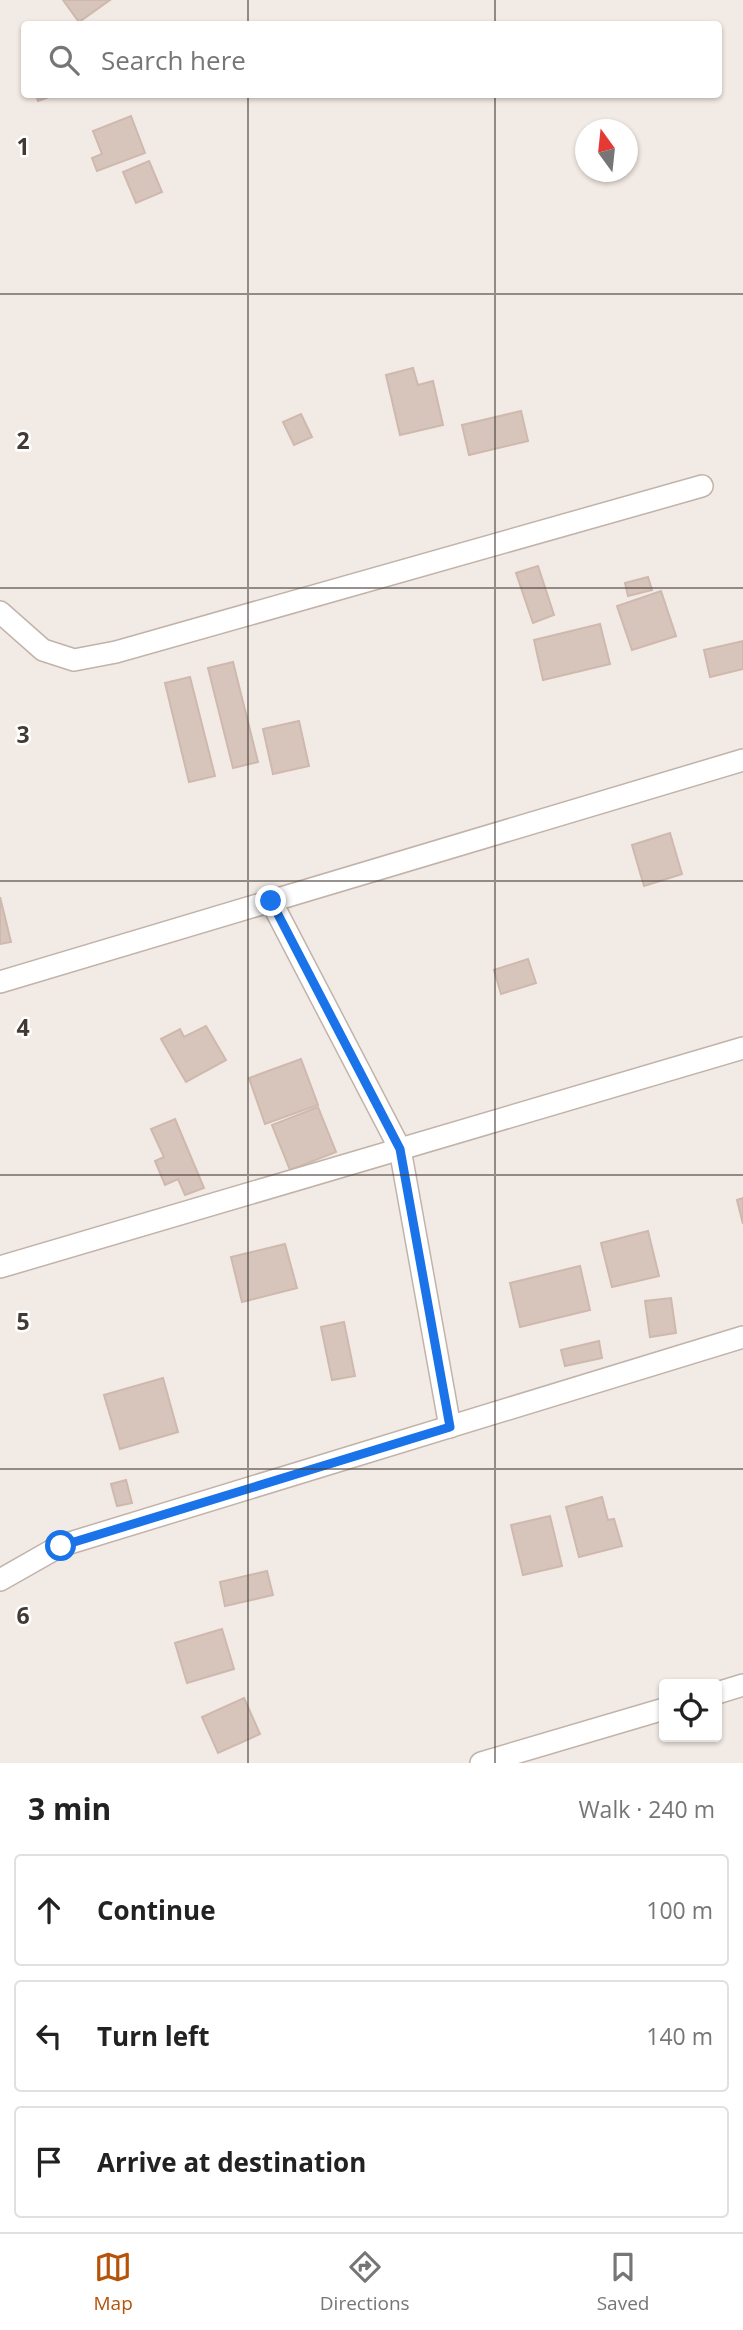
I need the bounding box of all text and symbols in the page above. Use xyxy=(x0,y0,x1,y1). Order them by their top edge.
search box xyxy=(21,21,722,98)
icon: search xyxy=(45,41,83,79)
text: Search here xyxy=(101,42,246,78)
north arrow xyxy=(575,119,638,182)
text: 1 xyxy=(16,130,30,162)
text: 2 xyxy=(16,424,30,456)
text: 3 xyxy=(16,718,30,750)
route end xyxy=(255,885,286,916)
text: 4 xyxy=(16,1011,30,1043)
text: 5 xyxy=(16,1305,30,1337)
route start xyxy=(45,1530,76,1561)
text: 6 xyxy=(16,1599,30,1631)
map controls xyxy=(659,1679,722,1742)
button: locate xyxy=(659,1679,722,1742)
text: 3 min xyxy=(28,1788,111,1829)
text: Walk · 240 m xyxy=(578,1793,715,1825)
icon: ahead xyxy=(30,1891,68,1929)
text: Continue xyxy=(97,1892,216,1928)
text: 100 m xyxy=(646,1894,713,1926)
icon: left xyxy=(30,2017,68,2055)
text: Turn left xyxy=(97,2018,209,2054)
text: 140 m xyxy=(646,2020,713,2052)
icon: arrive xyxy=(30,2143,68,2181)
text: Arrive at destination xyxy=(97,2144,366,2180)
tab: Map xyxy=(94,2248,133,2316)
tab: Directions xyxy=(320,2248,410,2316)
tab: Saved xyxy=(597,2248,649,2316)

